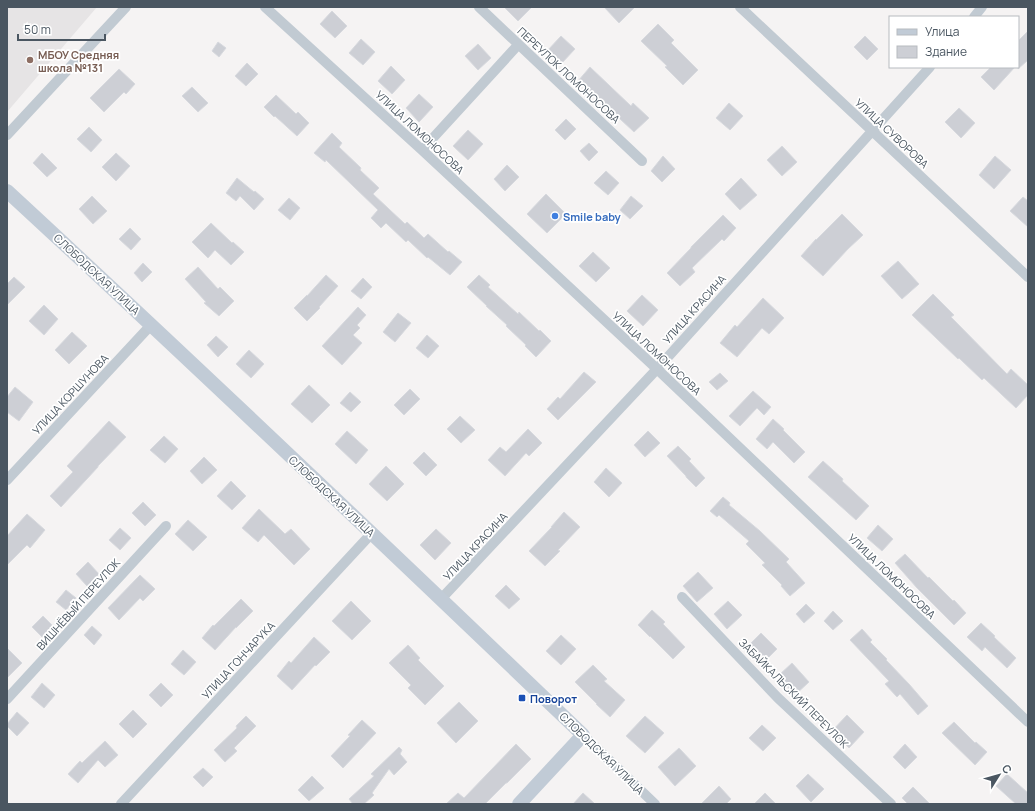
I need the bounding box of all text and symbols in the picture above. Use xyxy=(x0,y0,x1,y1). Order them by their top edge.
scale bar xyxy=(18,16,105,42)
legend xyxy=(889,16,1019,68)
text: 50 m xyxy=(24,21,51,38)
text: Улица xyxy=(925,23,959,40)
street label: ПЕРЕУЛОК ЛОМОНОСОВА xyxy=(515,24,623,127)
text: Здание xyxy=(925,43,967,60)
place label: МБОУ Средняя школа №131 xyxy=(38,47,119,75)
marker: МБОУ Средняя школа №131 xyxy=(25,55,35,65)
street label: УЛИЦА ЛОМОНОСОВА xyxy=(372,87,468,177)
street label: УЛИЦА СУВОРОВА xyxy=(852,95,932,171)
place label: Smile baby xyxy=(563,209,622,224)
marker: Smile baby xyxy=(550,211,560,221)
street label: СЛОБОДСКАЯ УЛИЦА xyxy=(51,230,143,318)
street label: УЛИЦА КРАСИНА xyxy=(659,271,729,347)
street label: УЛИЦА ЛОМОНОСОВА xyxy=(609,308,705,398)
street label: УЛИЦА КОРШУНОВА xyxy=(29,350,111,438)
street label: СЛОБОДСКАЯ УЛИЦА xyxy=(286,452,378,540)
street label: УЛИЦА КРАСИНА xyxy=(440,509,510,583)
street label: УЛИЦА ЛОМОНОСОВА xyxy=(845,530,939,622)
street label: ВИШНЁВЫЙ ПЕРЕУЛОК xyxy=(33,555,123,653)
street label: УЛИЦА ГОНЧАРУКА xyxy=(198,618,278,702)
street label: ЗАБАЙКАЛЬСКИЙ ПЕРЕУЛОК xyxy=(736,635,852,751)
place label: Поворот xyxy=(530,691,577,706)
marker: Поворот xyxy=(517,693,527,703)
street label: СЛОБОДСКАЯ УЛИЦА xyxy=(556,709,648,797)
north arrow xyxy=(979,755,1019,795)
text: С xyxy=(999,761,1016,776)

